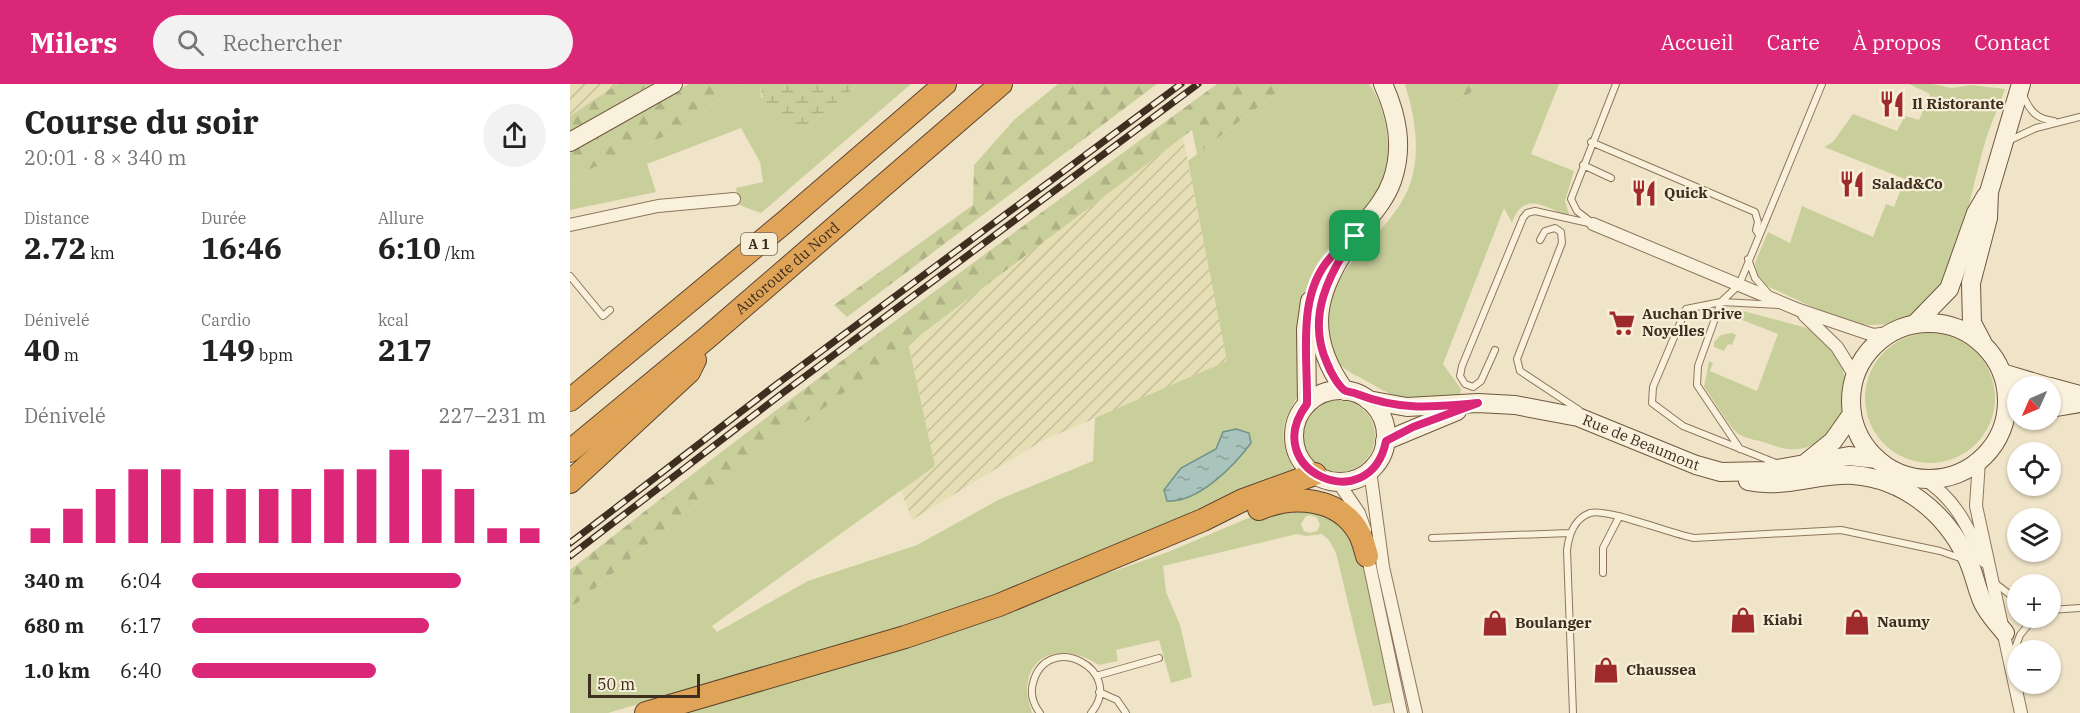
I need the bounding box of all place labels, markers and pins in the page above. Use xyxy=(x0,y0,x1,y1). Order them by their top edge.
restaurant icon: Il Ristorante xyxy=(1877,89,1907,119)
place label: Il Ristorante xyxy=(1912,94,2004,113)
restaurant icon: Salad&Co xyxy=(1837,169,1867,199)
place label: Salad&Co xyxy=(1872,174,1943,193)
restaurant icon: Quick xyxy=(1629,178,1659,208)
place label: Quick xyxy=(1664,183,1708,202)
pin xyxy=(1329,210,1380,261)
place label: Auchan Drive Noyelles xyxy=(1642,304,1742,340)
supermarket icon: Auchan Drive Noyelles xyxy=(1607,308,1637,338)
shop icon: Kiabi xyxy=(1728,605,1758,635)
shop icon: Naumy xyxy=(1842,607,1872,637)
shop icon: Boulanger xyxy=(1480,608,1510,638)
place label: Kiabi xyxy=(1763,610,1803,629)
place label: Naumy xyxy=(1877,612,1930,631)
place label: Boulanger xyxy=(1515,613,1592,632)
shop icon: Chaussea xyxy=(1591,655,1621,685)
place label: Chaussea xyxy=(1626,660,1697,679)

